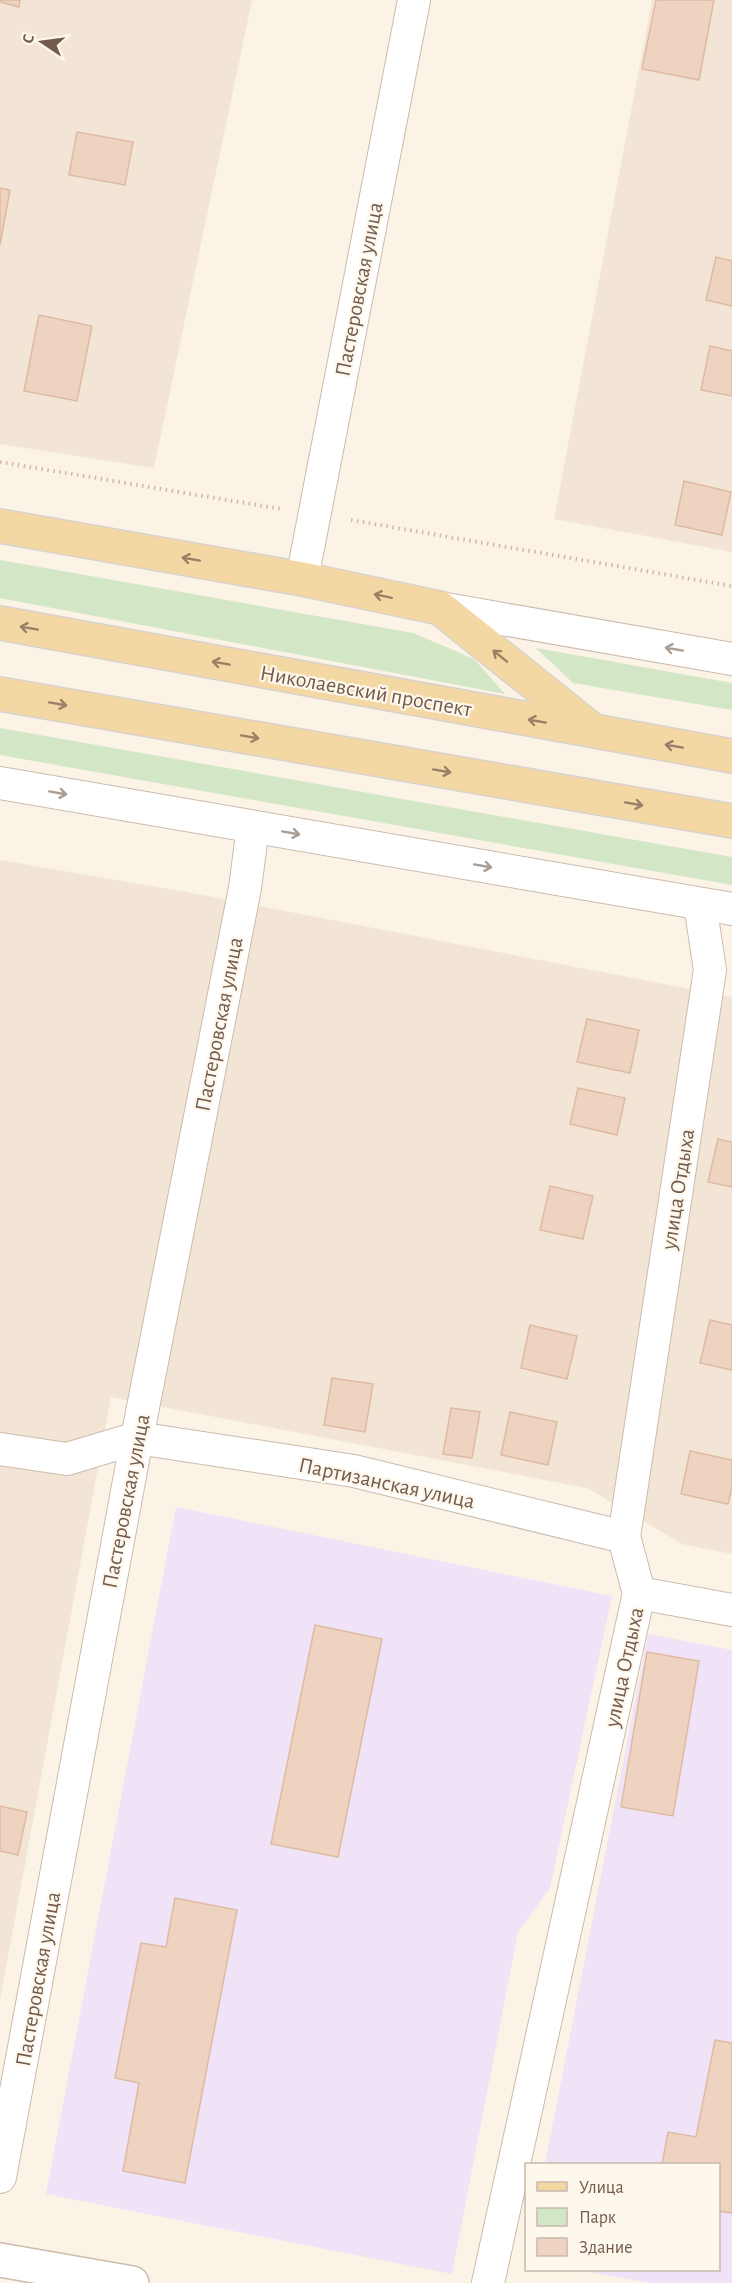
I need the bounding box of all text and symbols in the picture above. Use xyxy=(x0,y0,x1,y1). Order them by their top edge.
north arrow xyxy=(12,12,72,72)
text: С xyxy=(20,33,37,45)
street label: Пастеровская улица xyxy=(331,200,387,378)
one-way arrow xyxy=(182,554,202,565)
one-way arrow xyxy=(374,589,393,601)
one-way arrow xyxy=(20,622,40,633)
one-way arrow xyxy=(665,643,685,654)
one-way arrow xyxy=(492,649,508,662)
one-way arrow xyxy=(212,657,231,668)
street label: Николаевский проспект xyxy=(258,662,475,721)
one-way arrow xyxy=(47,699,67,710)
one-way arrow xyxy=(528,715,547,726)
one-way arrow xyxy=(239,732,259,743)
one-way arrow xyxy=(665,740,685,751)
one-way arrow xyxy=(432,766,451,777)
one-way arrow xyxy=(47,788,67,799)
one-way arrow xyxy=(624,799,643,810)
one-way arrow xyxy=(281,828,301,839)
one-way arrow xyxy=(473,861,493,872)
street label: Пастеровская улица xyxy=(191,935,247,1113)
street label: улица Отдыха xyxy=(657,1127,698,1252)
street label: Пастеровская улица xyxy=(98,1412,154,1590)
street label: Партизанская улица xyxy=(297,1454,477,1512)
street label: улица Отдыха xyxy=(600,1605,647,1730)
street label: Пастеровская улица xyxy=(12,1890,64,2068)
legend xyxy=(525,2163,720,2271)
text: Улица xyxy=(579,2179,624,2197)
text: Парк xyxy=(579,2209,617,2227)
text: Здание xyxy=(579,2239,633,2257)

